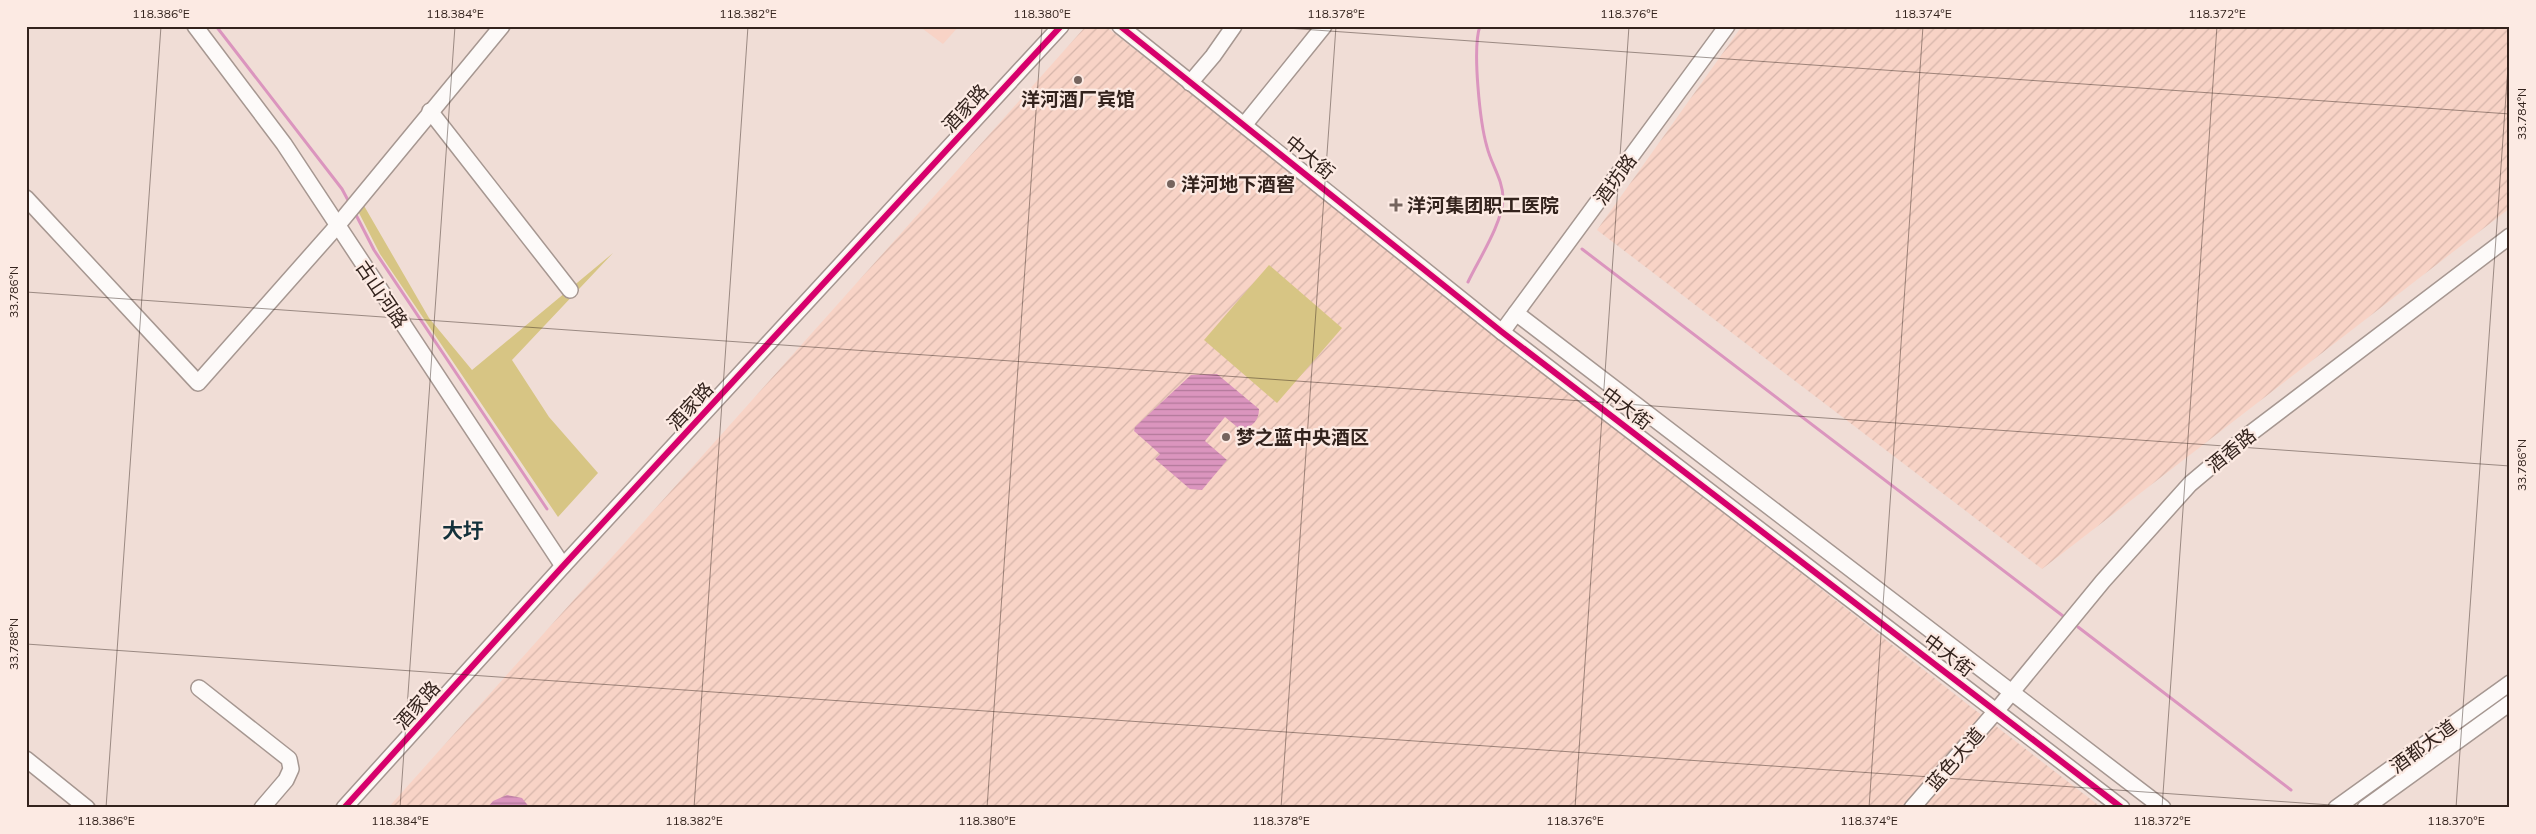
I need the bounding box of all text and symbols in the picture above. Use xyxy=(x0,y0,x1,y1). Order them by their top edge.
text: 118.386°E xyxy=(132,6,190,21)
text: 118.384°E xyxy=(426,6,484,21)
text: 118.382°E xyxy=(719,6,777,21)
text: 118.380°E xyxy=(1013,6,1071,21)
text: 118.378°E xyxy=(1307,6,1365,21)
text: 118.376°E xyxy=(1600,6,1658,21)
text: 118.374°E xyxy=(1894,6,1952,21)
text: 118.372°E xyxy=(2188,6,2246,21)
marker: 洋河酒厂宾馆 xyxy=(1072,74,1084,86)
street label: 酒家路 xyxy=(937,79,993,137)
place label: 洋河酒厂宾馆 xyxy=(1021,87,1135,111)
text: 33.784°N xyxy=(2514,88,2529,140)
street label: 中大街 xyxy=(1280,130,1340,184)
street label: 酒坊路 xyxy=(1589,149,1641,209)
place label: 洋河地下酒窖 xyxy=(1181,172,1295,196)
marker: 洋河地下酒窖 xyxy=(1165,178,1177,190)
place label: 洋河集团职工医院 xyxy=(1407,193,1559,217)
marker: 洋河集团职工医院 xyxy=(1389,198,1403,212)
street label: 古山河路 xyxy=(351,256,413,332)
text: 33.786°N xyxy=(6,266,21,318)
street label: 酒家路 xyxy=(662,377,718,435)
street label: 中大街 xyxy=(1597,381,1657,435)
street label: 酒香路 xyxy=(2201,423,2261,477)
place label: 梦之蓝中央酒区 xyxy=(1236,425,1369,449)
marker: 梦之蓝中央酒区 xyxy=(1220,431,1232,443)
text: 33.786°N xyxy=(2514,439,2529,491)
district label: 大圩 xyxy=(442,517,484,543)
text: 33.788°N xyxy=(6,618,21,670)
street label: 中大街 xyxy=(1919,628,1979,682)
street label: 酒家路 xyxy=(389,676,445,734)
street label: 酒都大道 xyxy=(2385,714,2461,778)
street label: 蓝色大道 xyxy=(1921,722,1989,796)
text: 118.386°E xyxy=(77,813,135,828)
text: 118.384°E xyxy=(371,813,429,828)
text: 118.382°E xyxy=(665,813,723,828)
text: 118.380°E xyxy=(958,813,1016,828)
text: 118.378°E xyxy=(1252,813,1310,828)
text: 118.376°E xyxy=(1546,813,1604,828)
text: 118.374°E xyxy=(1840,813,1898,828)
text: 118.372°E xyxy=(2133,813,2191,828)
text: 118.370°E xyxy=(2427,813,2485,828)

